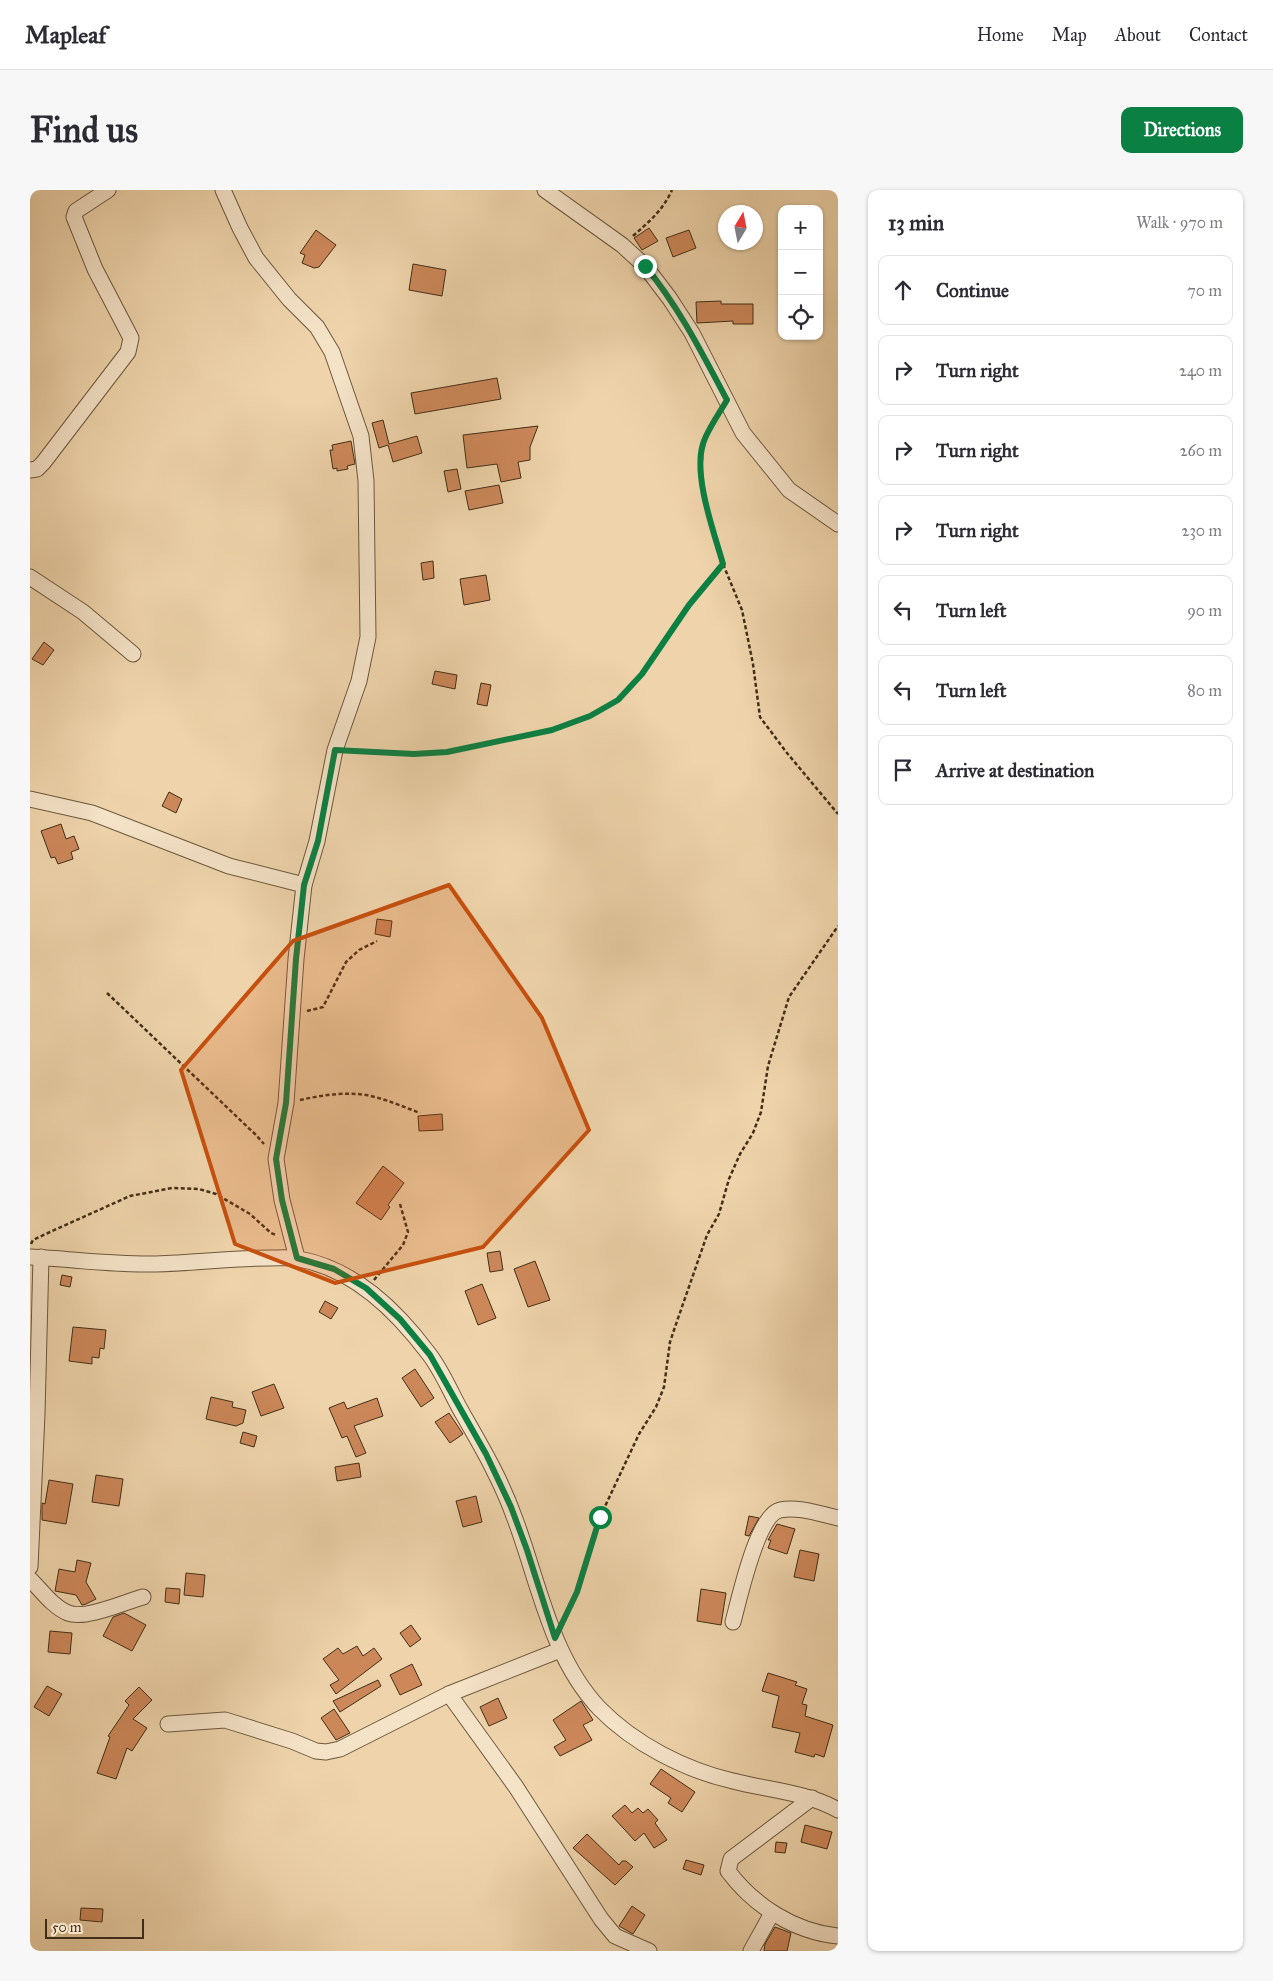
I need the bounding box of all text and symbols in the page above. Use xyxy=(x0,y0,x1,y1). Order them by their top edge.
text: Mapleaf xyxy=(25,20,106,50)
text: Home xyxy=(977,24,1024,46)
text: Map xyxy=(1052,24,1087,46)
text: About xyxy=(1115,24,1161,46)
text: Contact xyxy=(1189,24,1248,46)
button: Directions xyxy=(1121,107,1243,153)
text: Find us xyxy=(30,109,138,152)
north arrow xyxy=(718,205,763,250)
map controls xyxy=(778,205,823,340)
button: + xyxy=(778,205,823,250)
text: 13 min xyxy=(888,210,944,236)
text: Walk · 970 m xyxy=(1136,213,1223,232)
button: − xyxy=(778,250,823,295)
route end xyxy=(634,255,657,278)
icon: ahead xyxy=(889,276,917,304)
text: Continue xyxy=(936,279,1009,302)
text: 70 m xyxy=(1187,281,1222,300)
button: locate xyxy=(778,295,823,340)
icon: right xyxy=(889,356,917,384)
text: Turn right xyxy=(936,359,1019,382)
text: 240 m xyxy=(1179,361,1222,380)
icon: right xyxy=(889,436,917,464)
text: Turn right xyxy=(936,439,1019,462)
text: 260 m xyxy=(1180,441,1222,460)
icon: right xyxy=(889,516,917,544)
text: Turn right xyxy=(936,519,1019,542)
text: 230 m xyxy=(1182,521,1222,540)
icon: left xyxy=(889,596,917,624)
text: Turn left xyxy=(936,599,1006,622)
text: 90 m xyxy=(1187,601,1222,620)
icon: left xyxy=(889,676,917,704)
text: Turn left xyxy=(936,679,1006,702)
text: 80 m xyxy=(1187,681,1222,700)
icon: arrive xyxy=(889,756,917,784)
text: Arrive at destination xyxy=(936,759,1094,782)
route start xyxy=(589,1506,612,1529)
scale bar xyxy=(45,1916,144,1939)
text: 50 m xyxy=(52,1919,81,1936)

